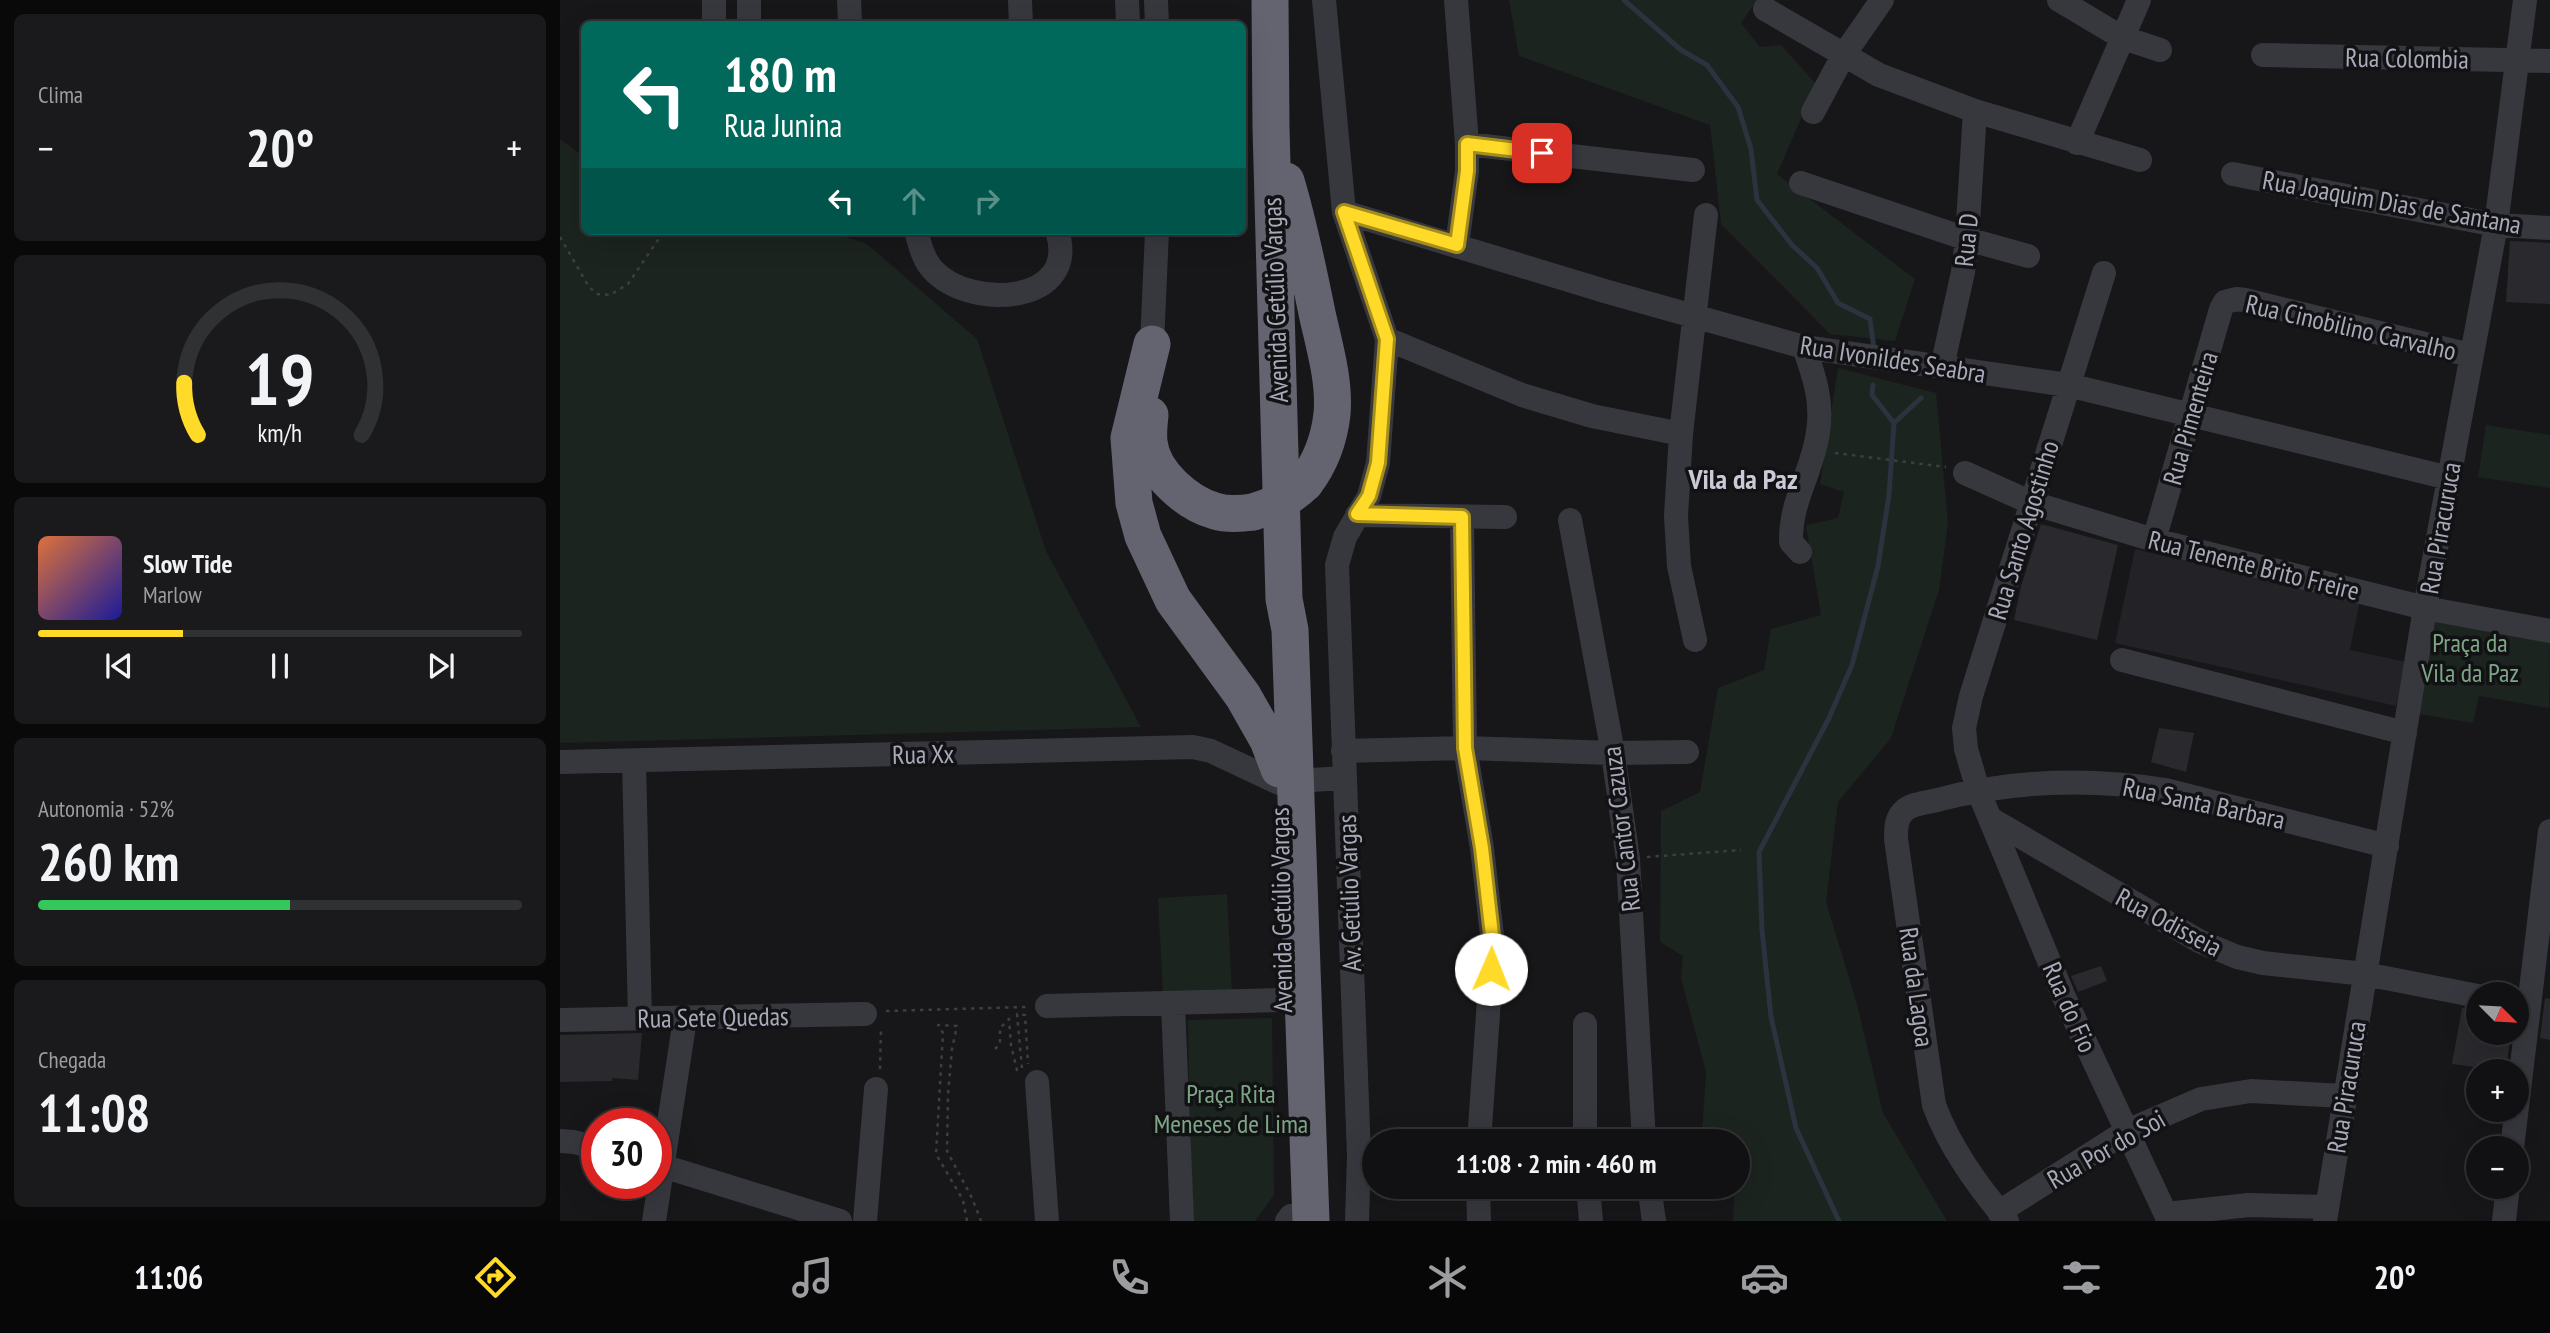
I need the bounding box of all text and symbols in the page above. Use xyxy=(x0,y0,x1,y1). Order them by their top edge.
street label: Rua Colombia xyxy=(2345,40,2469,76)
text: 180 m xyxy=(724,42,837,106)
icon: left xyxy=(609,49,700,140)
text: Clima xyxy=(38,80,83,109)
text: Rua Junina xyxy=(724,104,842,146)
text: 20° xyxy=(246,114,314,181)
text: − xyxy=(38,123,54,172)
text: + xyxy=(506,123,522,172)
pin xyxy=(1512,123,1572,183)
icon: arrive xyxy=(1523,134,1561,172)
street label: Rua Joaquim Dias de Santana xyxy=(2260,163,2524,241)
icon: left xyxy=(822,182,860,220)
icon: ahead xyxy=(895,182,933,220)
icon: right xyxy=(968,182,1006,220)
street label: Avenida Getúlio Vargas xyxy=(1255,197,1295,403)
street label: Rua D xyxy=(1947,212,1985,268)
street label: Rua Cinobilino Carvalho xyxy=(2243,287,2459,367)
street label: Rua Ivonildes Seabra xyxy=(1798,328,1988,390)
text: 19 xyxy=(245,332,315,426)
street label: Rua Pimenteira xyxy=(2155,348,2225,488)
text: km/h xyxy=(258,417,302,449)
street label: Rua Santo Agostinho xyxy=(1980,436,2066,624)
district label: Vila da Paz xyxy=(1687,460,1798,497)
street label: Rua Piracuruca xyxy=(2412,460,2468,596)
street label: Rua Tenente Brito Freire xyxy=(2145,523,2363,607)
text: Slow Tide xyxy=(143,547,233,580)
text: Marlow xyxy=(143,580,202,609)
park label: Praça da Vila da Paz xyxy=(2420,626,2519,689)
icon: previous xyxy=(100,647,138,685)
icon: pause xyxy=(261,647,299,685)
icon: next xyxy=(422,647,460,685)
street label: Rua Xx xyxy=(892,737,955,771)
street label: Rua Cantor Cazuza xyxy=(1594,744,1648,914)
street label: Rua Santa Barbara xyxy=(2120,770,2288,836)
text: Autonomia · 52% xyxy=(38,794,174,823)
street label: Avenida Getúlio Vargas xyxy=(1263,807,1299,1013)
street label: Av. Getúlio Vargas xyxy=(1330,814,1368,972)
text: 260 km xyxy=(38,828,179,895)
street label: Rua Odisseia xyxy=(2110,880,2228,964)
street label: Rua da Lagoa xyxy=(1892,925,1942,1049)
position arrow xyxy=(1454,932,1528,1006)
street label: Rua do Fio xyxy=(2036,957,2104,1057)
north arrow xyxy=(2466,982,2529,1045)
map controls xyxy=(2466,982,2529,1199)
street label: Rua Sete Quedas xyxy=(637,999,789,1035)
street label: Rua Piracuruca xyxy=(2319,1019,2373,1155)
text: Chegada xyxy=(38,1045,106,1074)
button: + xyxy=(2466,1059,2529,1122)
park label: Praça Rita Meneses de Lima xyxy=(1154,1077,1308,1140)
text: 11:08 xyxy=(38,1079,150,1146)
street label: Rua Por do Soi xyxy=(2041,1102,2171,1196)
speed limit sign: 30 xyxy=(581,1108,672,1199)
button: − xyxy=(2466,1136,2529,1199)
text: 11:08 · 2 min · 460 m xyxy=(1456,1147,1656,1180)
icon: directions xyxy=(471,1253,520,1302)
icon: music xyxy=(788,1253,837,1302)
icon: phone xyxy=(1105,1253,1154,1302)
icon: climate xyxy=(1423,1253,1472,1302)
icon: car xyxy=(1740,1253,1789,1302)
icon: filters xyxy=(2057,1253,2106,1302)
text: 11:06 xyxy=(134,1256,203,1298)
text: 20° xyxy=(2374,1256,2416,1298)

